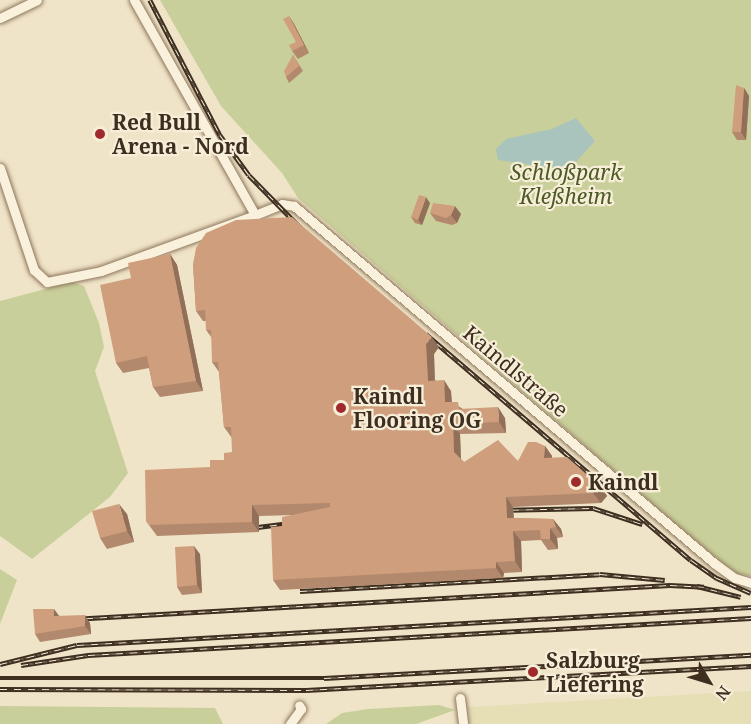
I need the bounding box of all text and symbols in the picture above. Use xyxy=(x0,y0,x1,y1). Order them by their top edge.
place label: Red Bull Arena - Nord xyxy=(112,109,249,159)
marker: Red Bull Arena - Nord xyxy=(93,127,107,141)
park label: Schloßpark Kleßheim xyxy=(510,159,622,209)
street label: Kaindlstraße xyxy=(458,320,574,422)
place label: Kaindl Flooring OG xyxy=(353,383,482,433)
marker: Kaindl Flooring OG xyxy=(334,401,348,415)
place label: Kaindl xyxy=(588,469,658,495)
marker: Kaindl xyxy=(569,475,583,489)
place label: Salzburg Liefering xyxy=(546,647,644,697)
north arrow xyxy=(679,652,739,712)
marker: Salzburg Liefering xyxy=(524,663,542,681)
text: N xyxy=(711,681,736,705)

